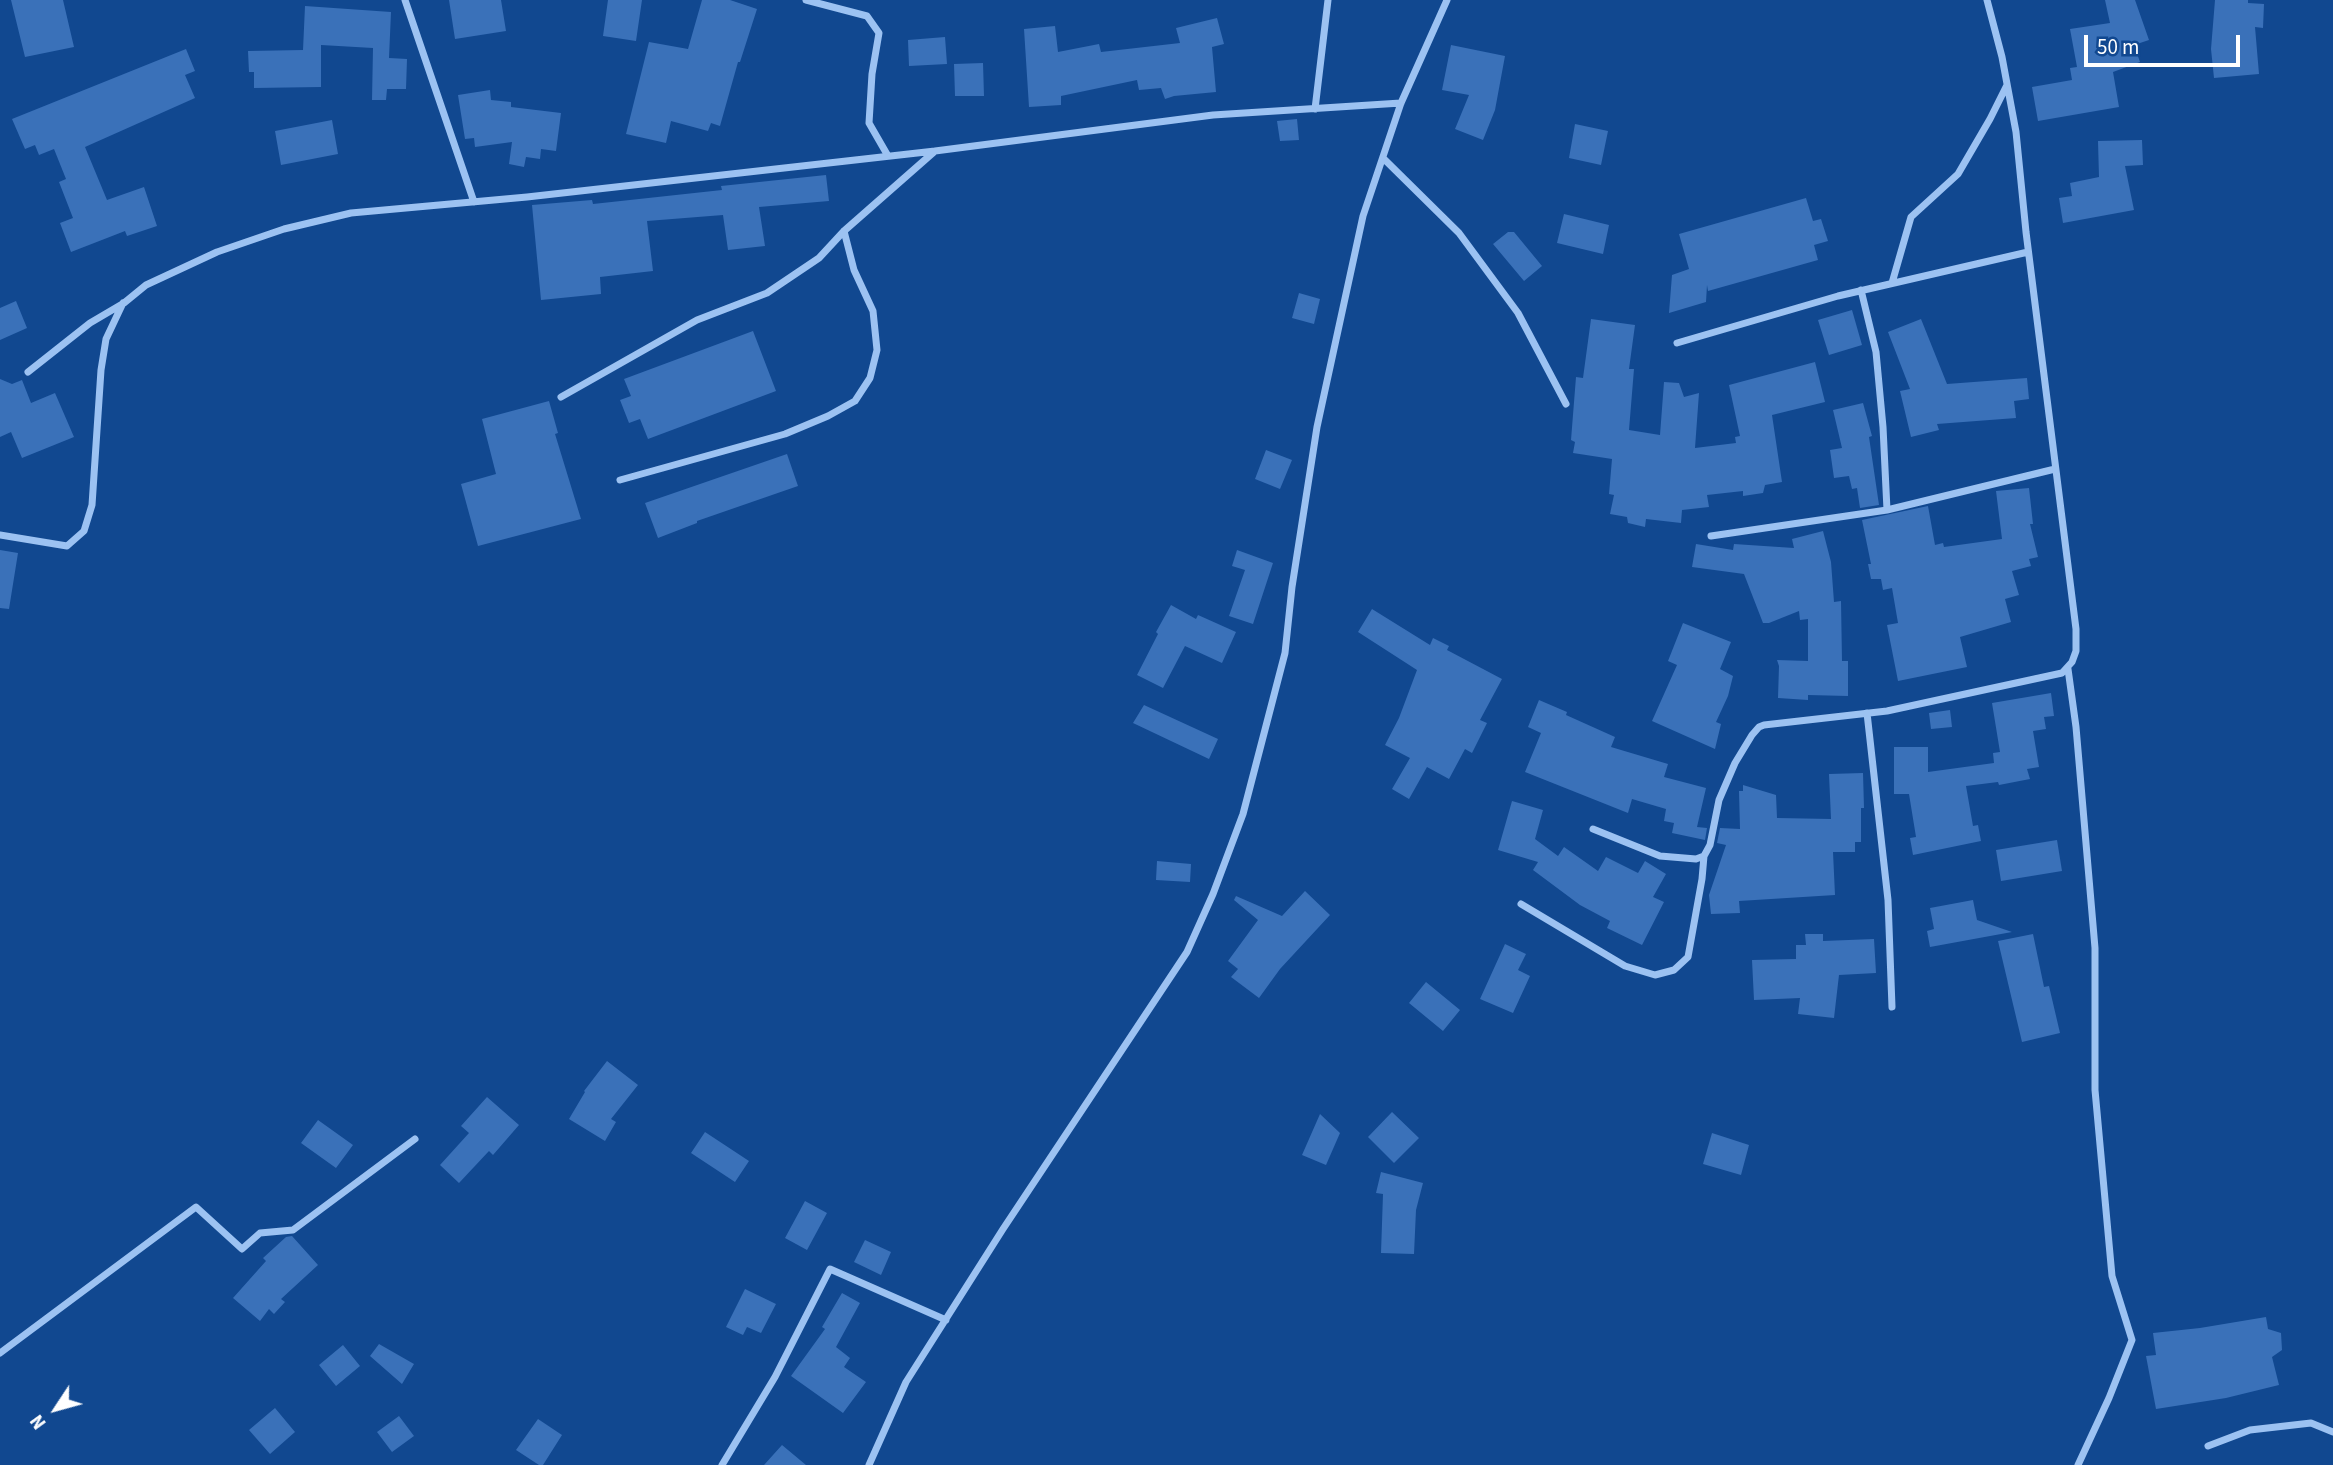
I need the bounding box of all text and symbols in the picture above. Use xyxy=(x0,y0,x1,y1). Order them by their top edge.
scale bar xyxy=(2088,21,2244,65)
text: 50 m xyxy=(2097,32,2139,62)
north arrow xyxy=(21,1374,91,1444)
text: N xyxy=(24,1409,53,1435)

